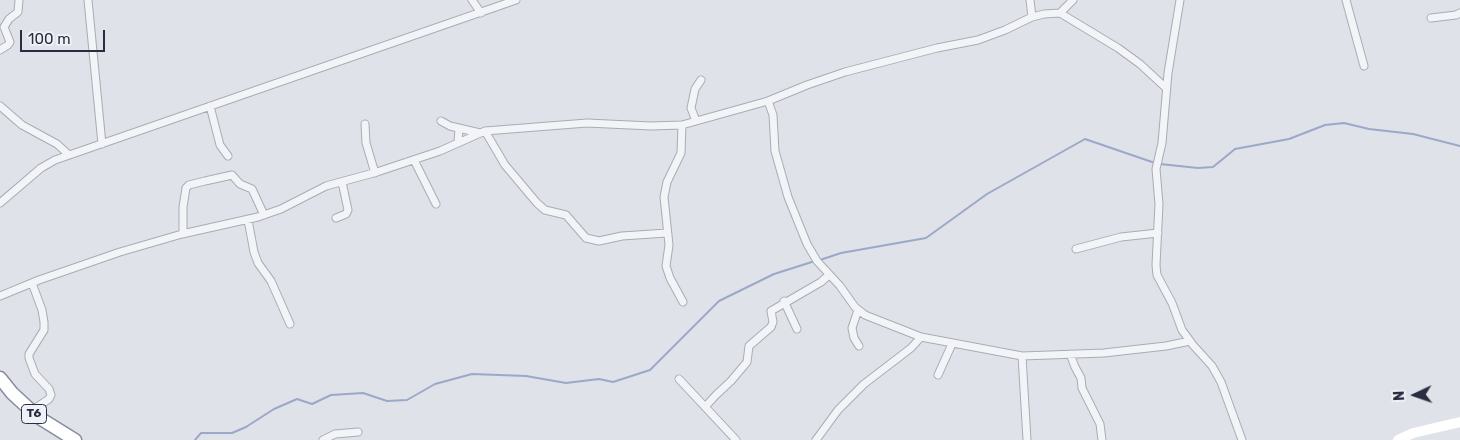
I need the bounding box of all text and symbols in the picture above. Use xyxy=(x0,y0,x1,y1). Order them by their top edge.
scale bar xyxy=(22,20,108,52)
text: 100 m xyxy=(28,30,70,48)
north arrow xyxy=(1390,370,1440,420)
text: N xyxy=(1391,390,1408,401)
road number: T6 xyxy=(22,404,46,424)

